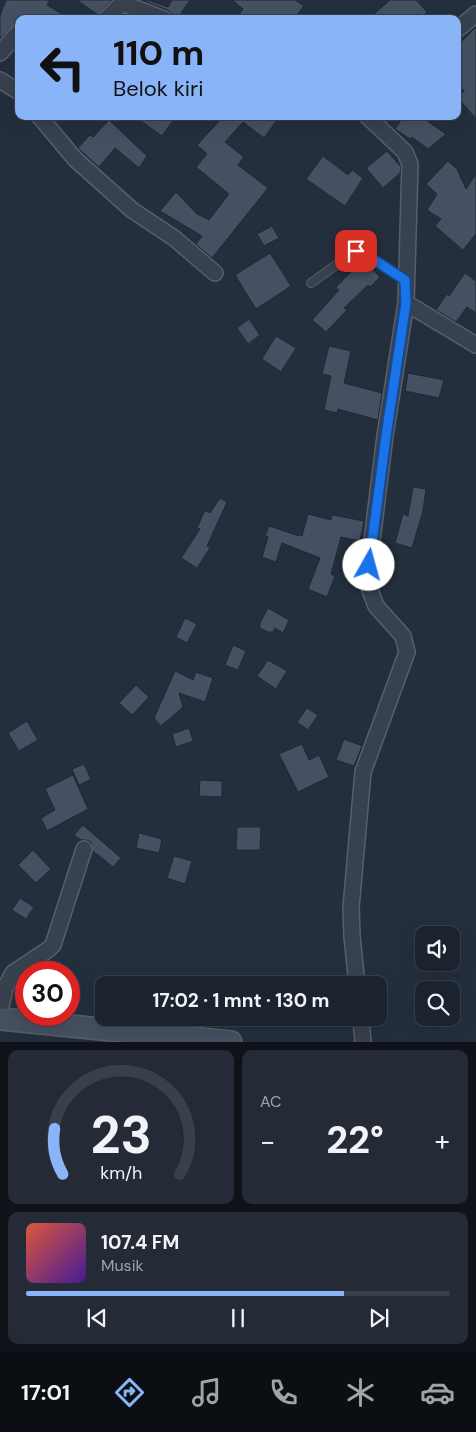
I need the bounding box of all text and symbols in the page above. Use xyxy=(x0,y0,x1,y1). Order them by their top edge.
text: 110 m xyxy=(113,30,204,76)
icon: left xyxy=(30,35,95,100)
text: Belok kiri xyxy=(113,74,203,103)
pin xyxy=(335,230,377,272)
icon: arrive xyxy=(342,237,370,265)
position arrow xyxy=(342,538,394,590)
map controls xyxy=(415,926,460,1026)
button: sound xyxy=(415,926,460,971)
speed limit sign: 30 xyxy=(15,961,80,1026)
button: search xyxy=(415,981,460,1026)
text: 17:02 · 1 mnt · 130 m xyxy=(153,988,329,1013)
text: AC xyxy=(260,1091,281,1112)
text: 23 xyxy=(90,1101,152,1169)
text: 22° xyxy=(326,1115,384,1165)
text: − xyxy=(260,1123,275,1160)
text: + xyxy=(435,1123,450,1160)
text: km/h xyxy=(100,1161,142,1185)
text: 107.4 FM xyxy=(101,1230,179,1255)
text: Musik xyxy=(101,1255,144,1276)
icon: previous xyxy=(83,1304,111,1332)
icon: pause xyxy=(224,1304,252,1332)
icon: next xyxy=(365,1304,393,1332)
icon: directions xyxy=(112,1375,147,1410)
icon: music xyxy=(189,1375,224,1410)
icon: phone xyxy=(266,1375,301,1410)
icon: climate xyxy=(343,1375,378,1410)
icon: car xyxy=(420,1375,455,1410)
text: 17:01 xyxy=(21,1378,70,1407)

